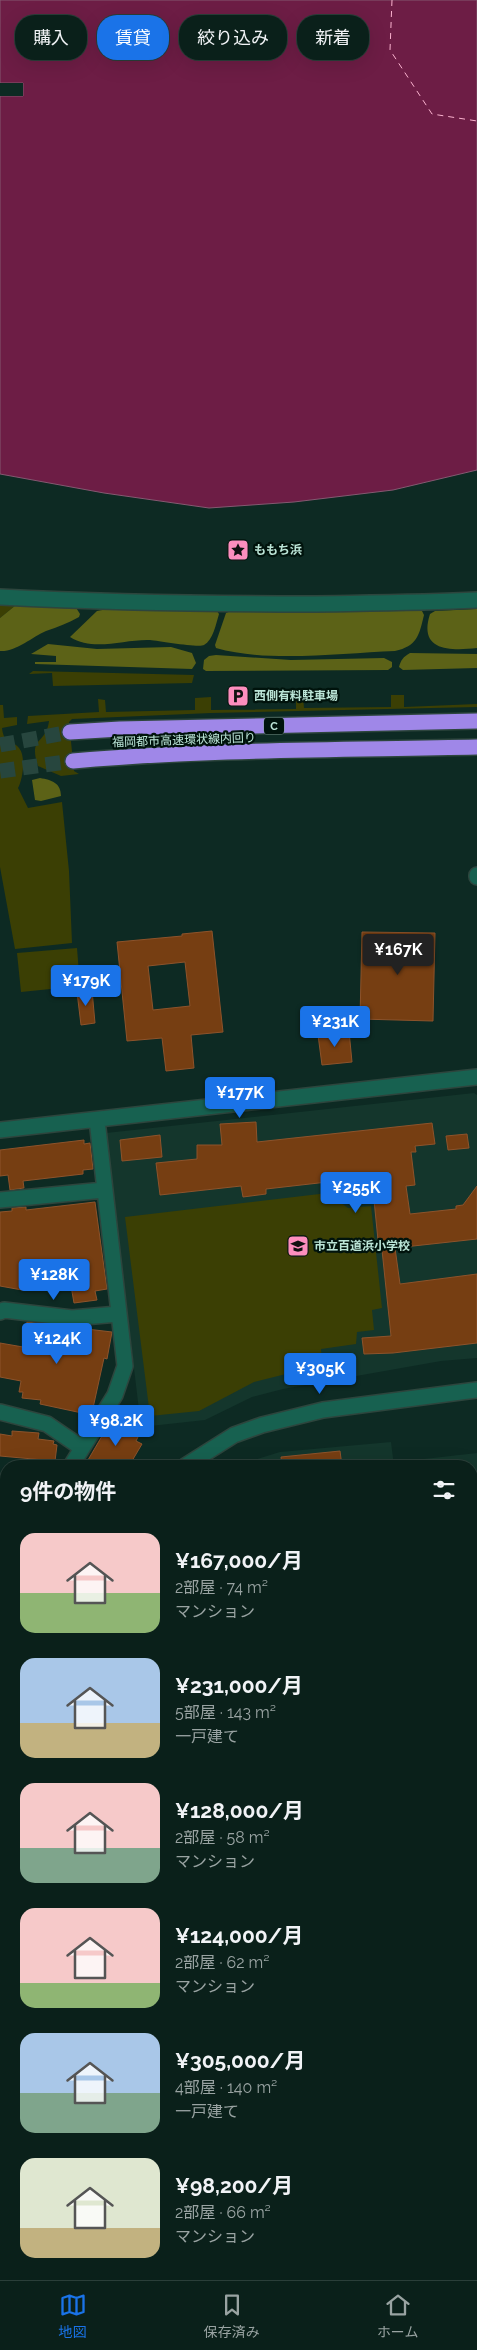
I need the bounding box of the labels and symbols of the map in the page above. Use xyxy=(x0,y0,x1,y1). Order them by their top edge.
place icon: ももち浜 xyxy=(226,538,250,562)
place label: ももち浜 xyxy=(254,543,302,557)
parking icon: 西側有料駐車場 xyxy=(226,684,250,708)
place label: 西側有料駐車場 xyxy=(254,689,338,703)
road number: C xyxy=(264,718,284,734)
street label: 福岡都市高速環状線内回り xyxy=(112,730,256,750)
pin: ¥167K xyxy=(363,934,433,976)
pin: ¥179K xyxy=(51,964,121,1007)
pin: ¥231K xyxy=(300,1006,370,1048)
pin: ¥177K xyxy=(205,1076,275,1119)
pin: ¥255K xyxy=(321,1172,391,1214)
school or university icon: 市立百道浜小学校 xyxy=(286,1234,310,1258)
place label: 市立百道浜小学校 xyxy=(314,1239,410,1253)
pin: ¥128K xyxy=(19,1258,89,1301)
pin: ¥124K xyxy=(22,1322,92,1365)
pin: ¥305K xyxy=(285,1352,355,1395)
pin: ¥98.2K xyxy=(75,1404,157,1447)

